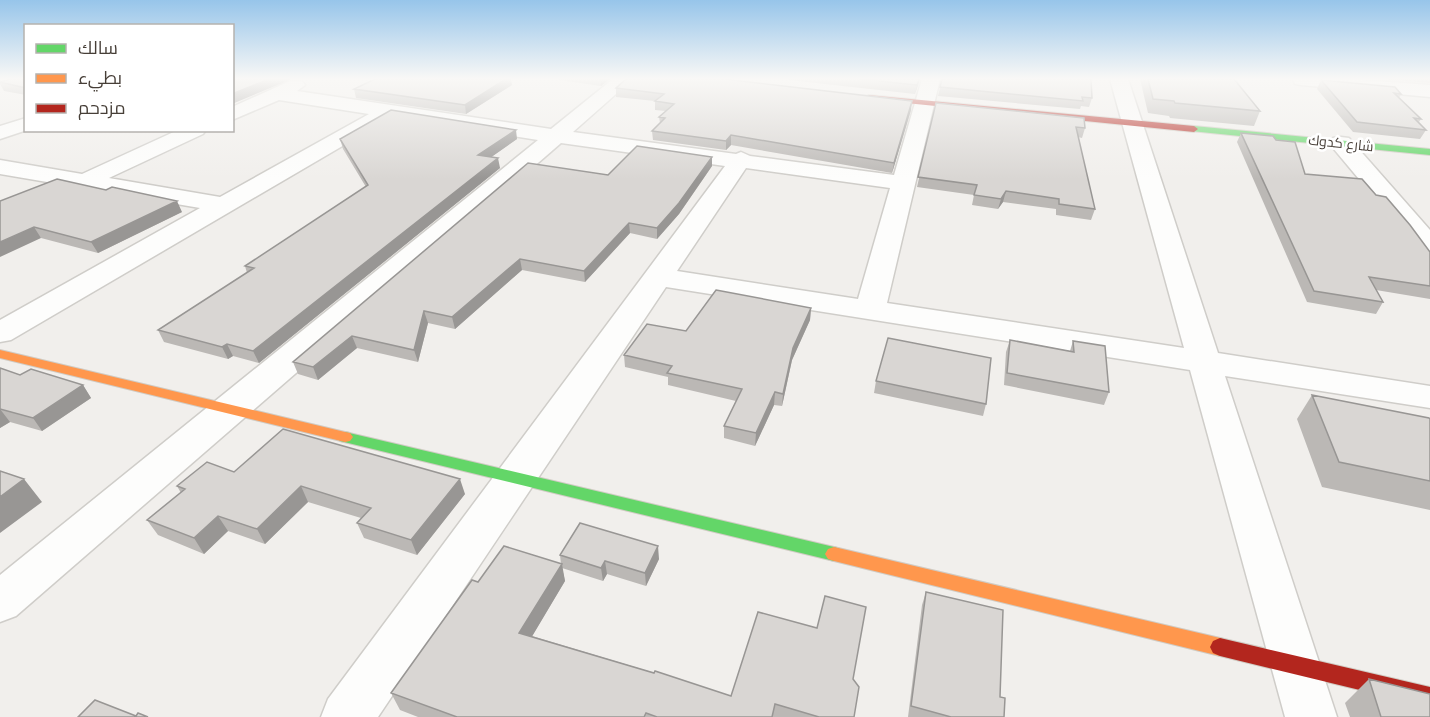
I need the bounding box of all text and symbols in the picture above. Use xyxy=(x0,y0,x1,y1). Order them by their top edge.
legend xyxy=(24,24,234,132)
text: سالك xyxy=(78,36,118,60)
text: بطيء xyxy=(78,66,122,92)
text: مزدحم xyxy=(78,96,126,120)
street label: شارع كدوك xyxy=(1307,131,1375,156)

